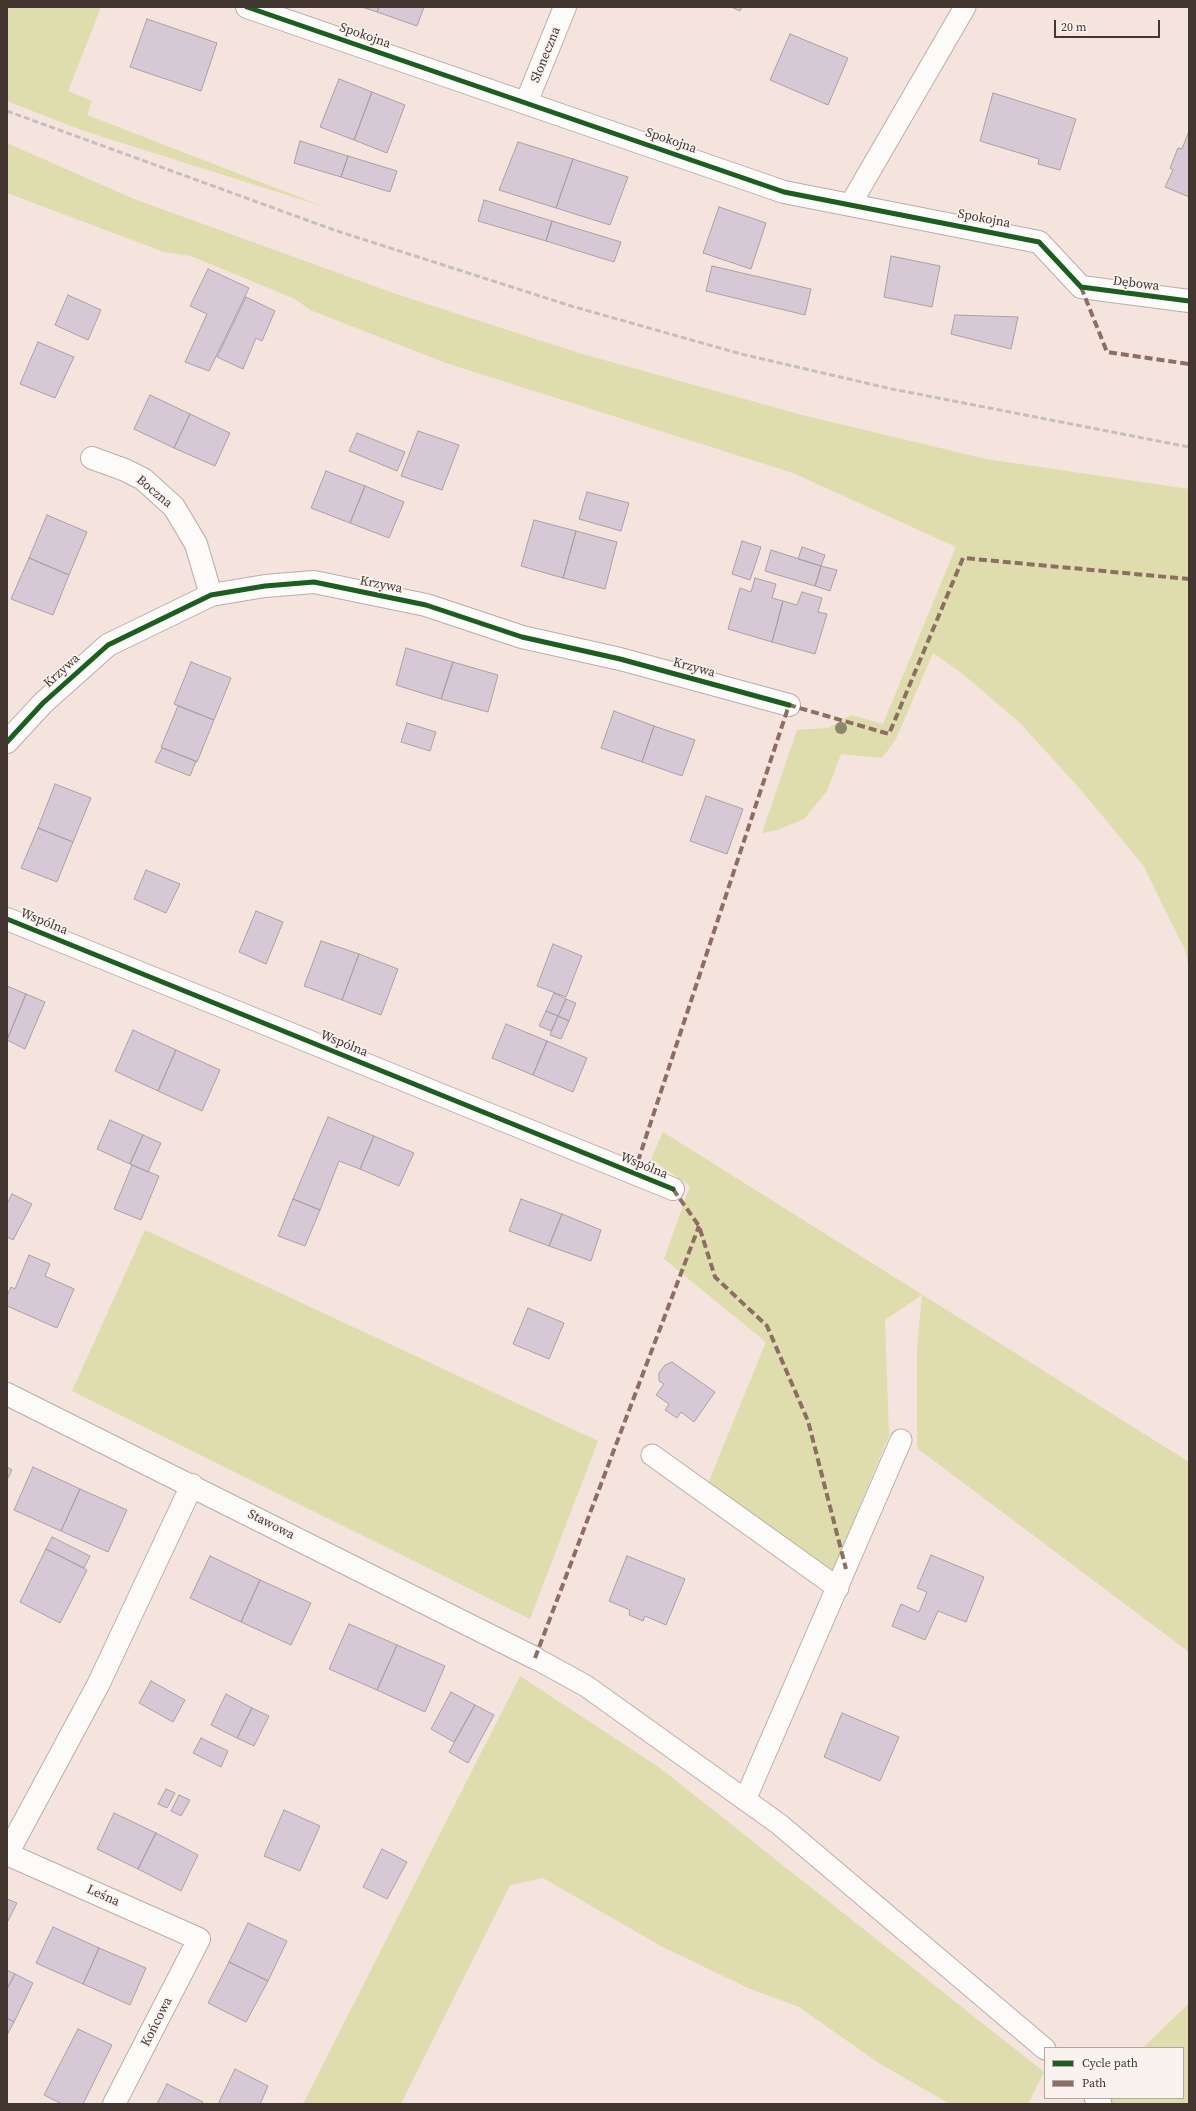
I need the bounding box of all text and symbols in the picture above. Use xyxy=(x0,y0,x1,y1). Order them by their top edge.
scale bar xyxy=(1056,12,1162,38)
text: 20 m xyxy=(1061,19,1087,35)
street label: Spokojna xyxy=(337,20,393,52)
street label: Słoneczna xyxy=(528,25,564,85)
street label: Spokojna xyxy=(643,125,699,157)
street label: Spokojna xyxy=(956,206,1012,232)
street label: Dębowa xyxy=(1112,273,1160,295)
street label: Boczna xyxy=(133,473,175,511)
street label: Krzywa xyxy=(358,573,404,597)
street label: Krzywa xyxy=(41,651,83,691)
street label: Krzywa xyxy=(671,655,717,681)
street label: Wspólna xyxy=(18,905,70,939)
street label: Wspólna xyxy=(318,1027,370,1061)
street label: Wspólna xyxy=(618,1149,670,1183)
street label: Stawowa xyxy=(245,1507,297,1543)
street label: Leśna xyxy=(84,1882,122,1910)
street label: Końcowa xyxy=(138,1995,176,2049)
legend xyxy=(1044,2047,1184,2099)
text: Cycle path xyxy=(1082,2055,1138,2071)
text: Path xyxy=(1082,2075,1106,2091)

